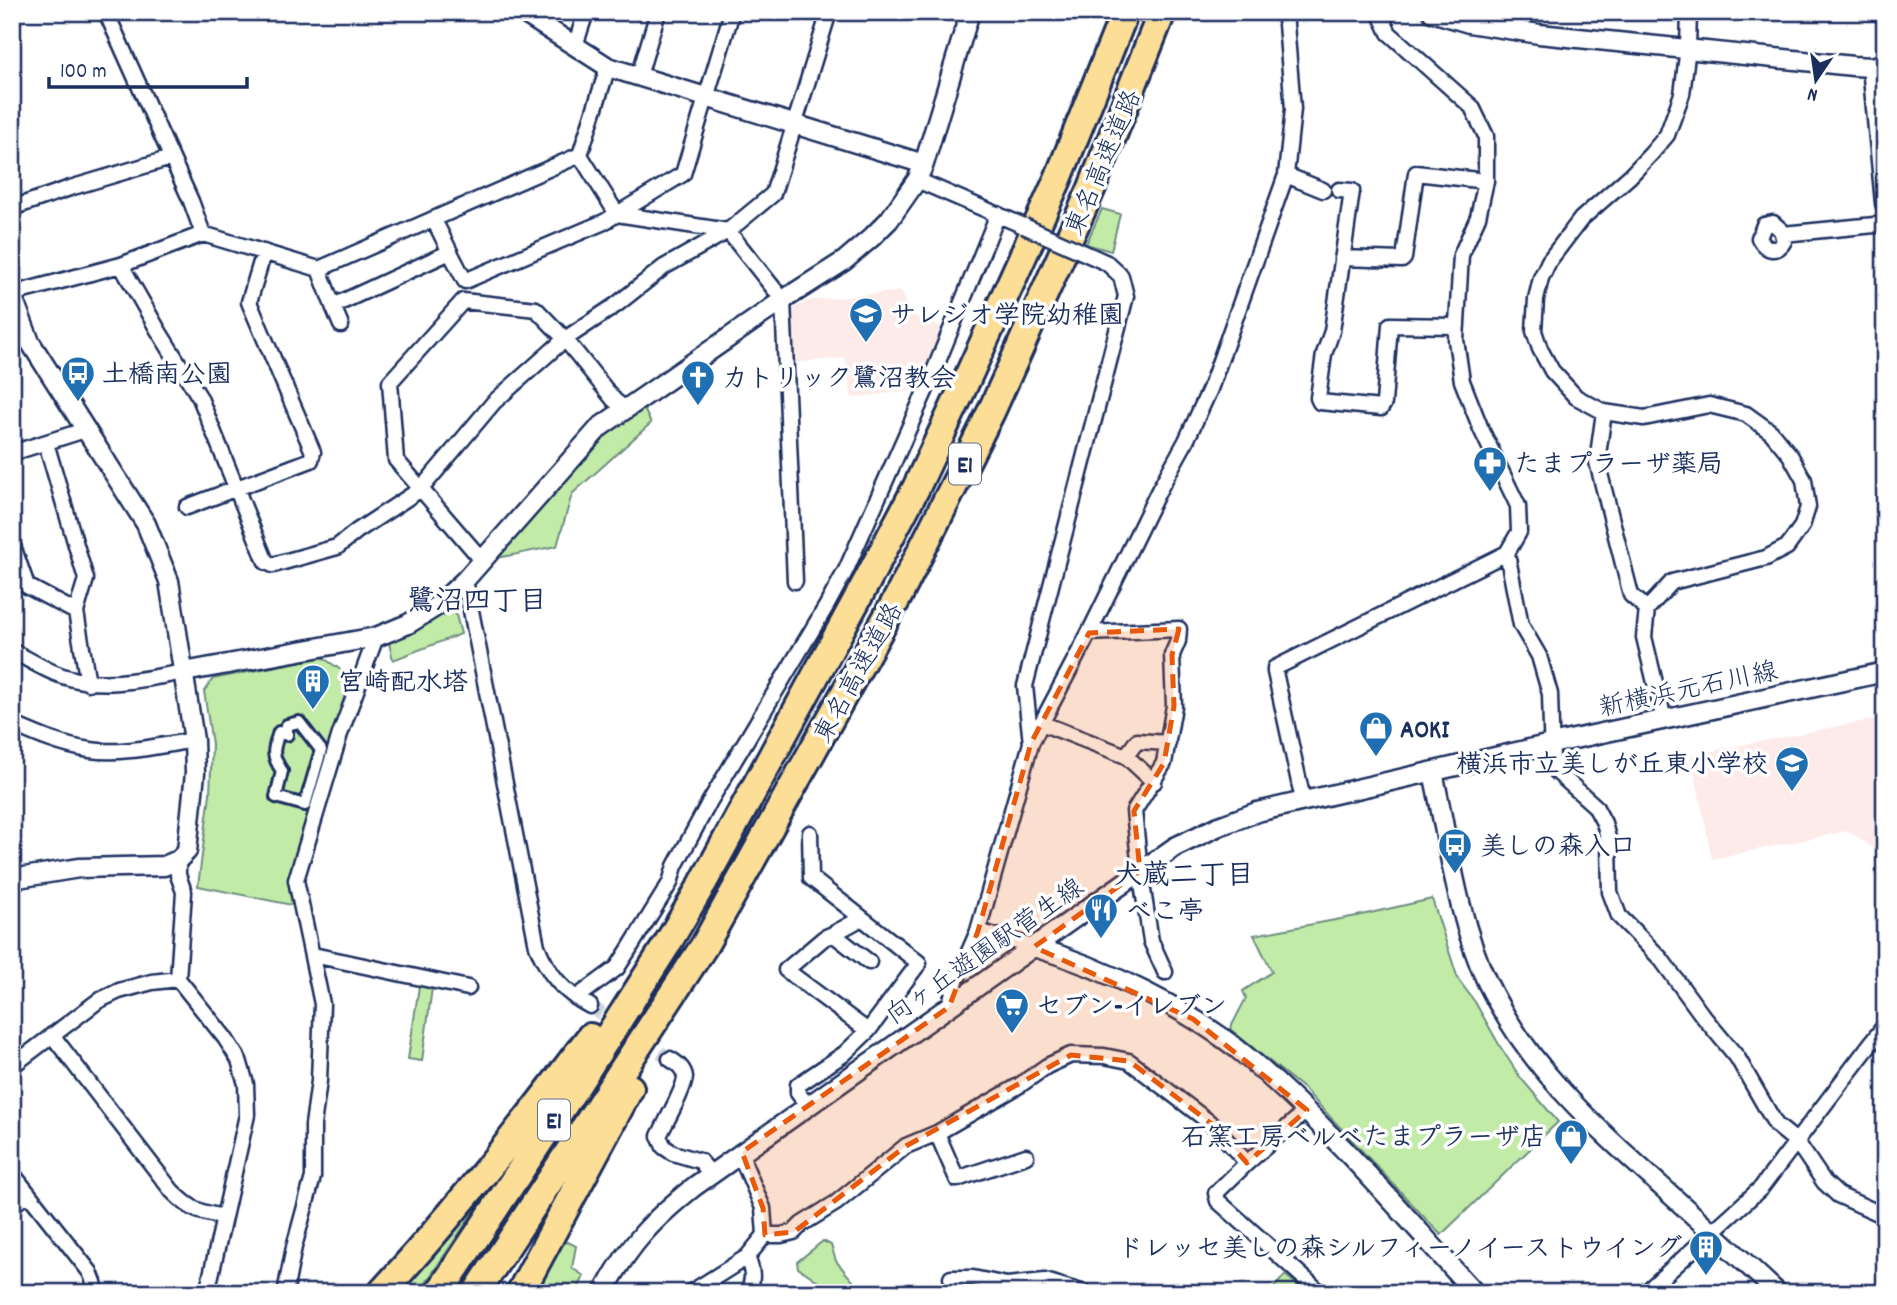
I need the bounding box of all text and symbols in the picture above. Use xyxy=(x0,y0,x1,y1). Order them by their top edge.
scale bar xyxy=(49,46,247,90)
north arrow xyxy=(1782,46,1852,116)
text: 100 m xyxy=(60,58,107,88)
text: N xyxy=(1805,79,1821,107)
street label: 東名高速道路 xyxy=(1058,84,1153,242)
school or university icon: サレジオ学院幼稚園 xyxy=(847,295,885,344)
place label: サレジオ学院幼稚園 xyxy=(890,299,1124,336)
bus stop icon: 土橋南公園 xyxy=(59,354,97,403)
place label: 土橋南公園 xyxy=(102,358,232,395)
church icon: カトリック鷺沼教会 xyxy=(679,358,717,407)
place label: カトリック鷺沼教会 xyxy=(722,362,956,399)
road number: E1 xyxy=(949,444,981,485)
pharmacy icon: たまプラーザ薬局 xyxy=(1471,444,1509,493)
place label: たまプラーザ薬局 xyxy=(1514,448,1723,485)
district label: 鷺沼四丁目 xyxy=(407,584,547,624)
street label: 東名高速道路 xyxy=(806,597,914,751)
street label: 新横浜元石川線 xyxy=(1596,654,1782,728)
building icon: 宮崎配水塔 xyxy=(294,662,332,711)
place label: 宮崎配水塔 xyxy=(338,666,468,703)
shop icon: AOKI xyxy=(1357,709,1395,758)
place label: AOKI xyxy=(1400,713,1450,750)
school or university icon: 横浜市立美しが丘東小学校 xyxy=(1773,744,1811,793)
place label: 横浜市立美しが丘東小学校 xyxy=(1456,748,1768,785)
bus stop icon: 美しの森入口 xyxy=(1436,826,1474,875)
place label: 美しの森入口 xyxy=(1480,830,1636,867)
district label: 犬蔵二丁目 xyxy=(1114,858,1254,898)
street label: 向ヶ丘遊園駅菅生線 xyxy=(880,871,1092,1035)
restaurant icon: べこ亭 xyxy=(1082,891,1120,940)
place label: べこ亭 xyxy=(1126,895,1204,932)
supermarket icon: セブン-イレブン xyxy=(993,986,1031,1035)
place label: セブン-イレブン xyxy=(1036,990,1227,1027)
road number: E1 xyxy=(538,1100,570,1140)
shop icon: 石窯工房ベルベたまプラーザ店 xyxy=(1552,1117,1590,1166)
place label: 石窯工房ベルベたまプラーザ店 xyxy=(1181,1121,1546,1158)
building icon: ドレッセ美しの森シルフィーノイーストウイング xyxy=(1687,1228,1725,1277)
place label: ドレッセ美しの森シルフィーノイーストウイング xyxy=(1118,1232,1682,1269)

